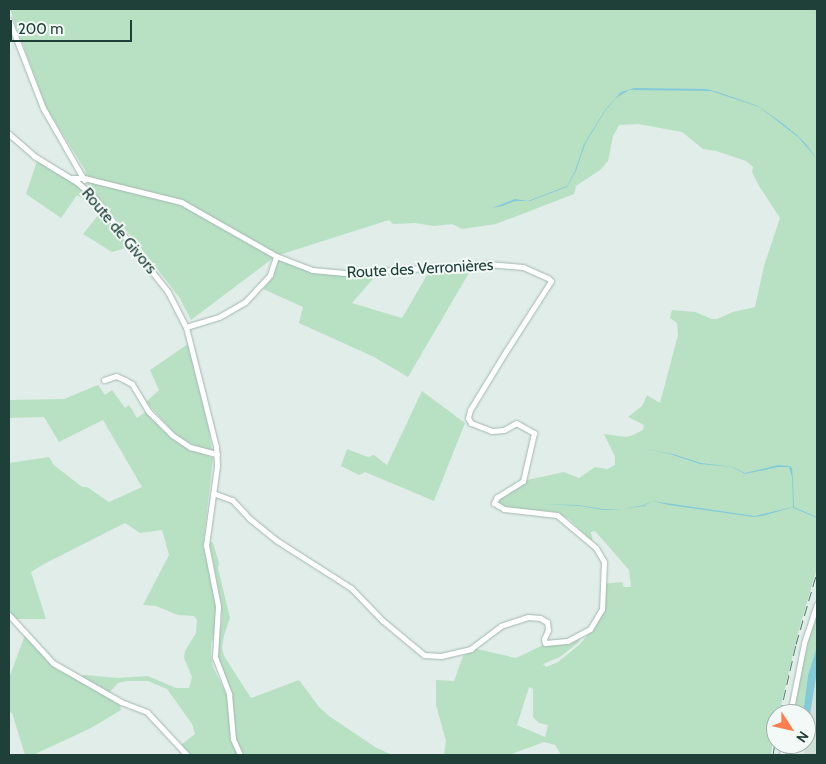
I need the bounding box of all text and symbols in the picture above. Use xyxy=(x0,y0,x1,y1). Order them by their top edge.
scale bar xyxy=(12,10,135,42)
text: 200 m xyxy=(18,20,63,38)
street label: Route de Givors xyxy=(77,184,161,278)
street label: Route des Verronières xyxy=(346,256,494,282)
north arrow xyxy=(766,704,816,754)
text: N xyxy=(792,728,813,746)

